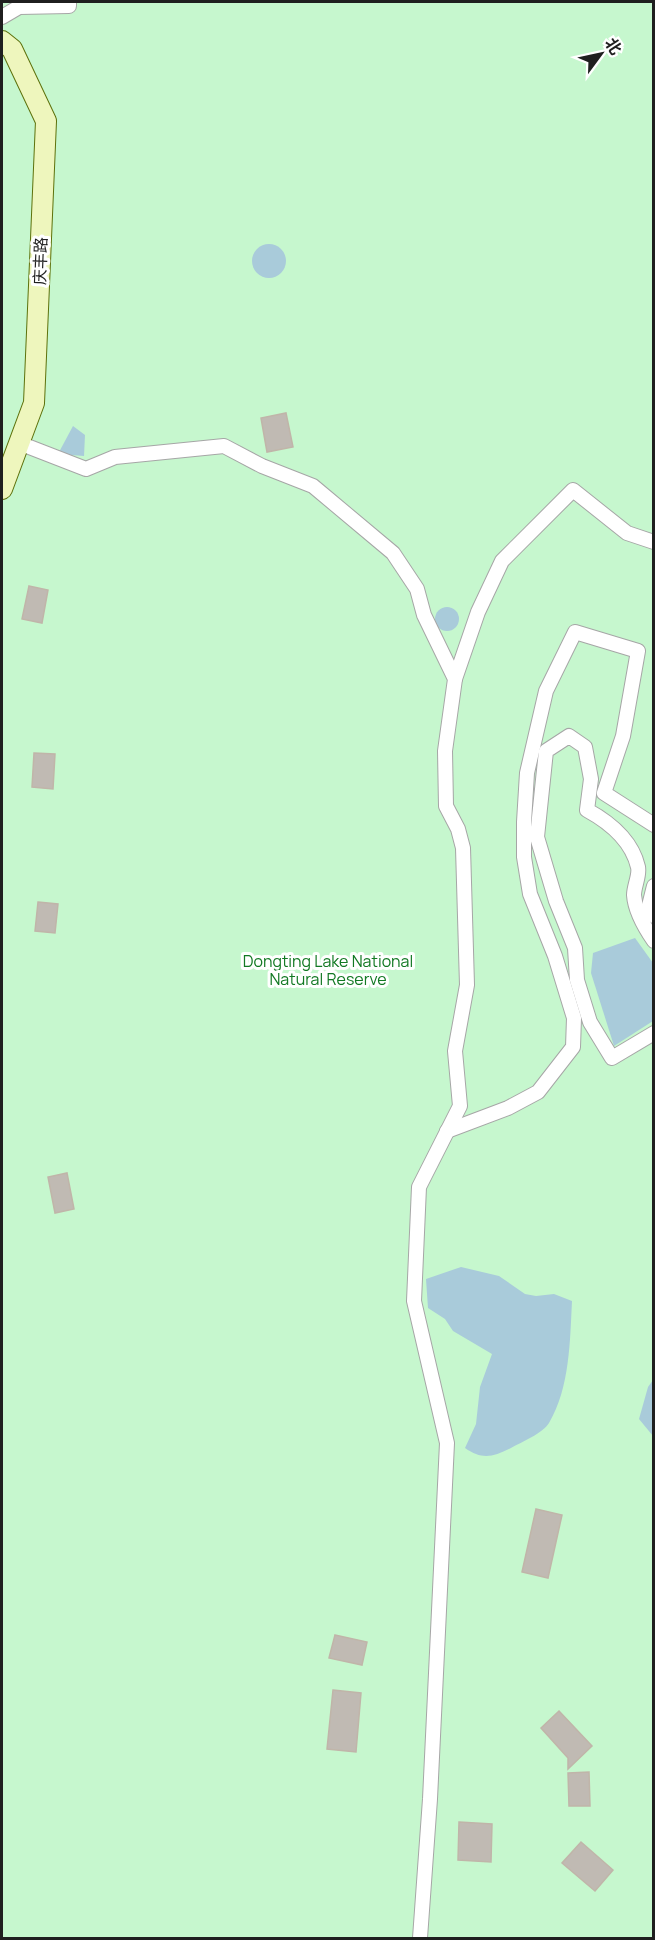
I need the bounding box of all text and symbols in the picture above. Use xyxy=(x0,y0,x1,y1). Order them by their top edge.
north arrow xyxy=(571,24,631,84)
text: 北 xyxy=(600,33,627,59)
street label: 庆丰路 xyxy=(28,237,52,285)
park label: Dongting Lake National Natural Reserve xyxy=(243,950,413,990)

